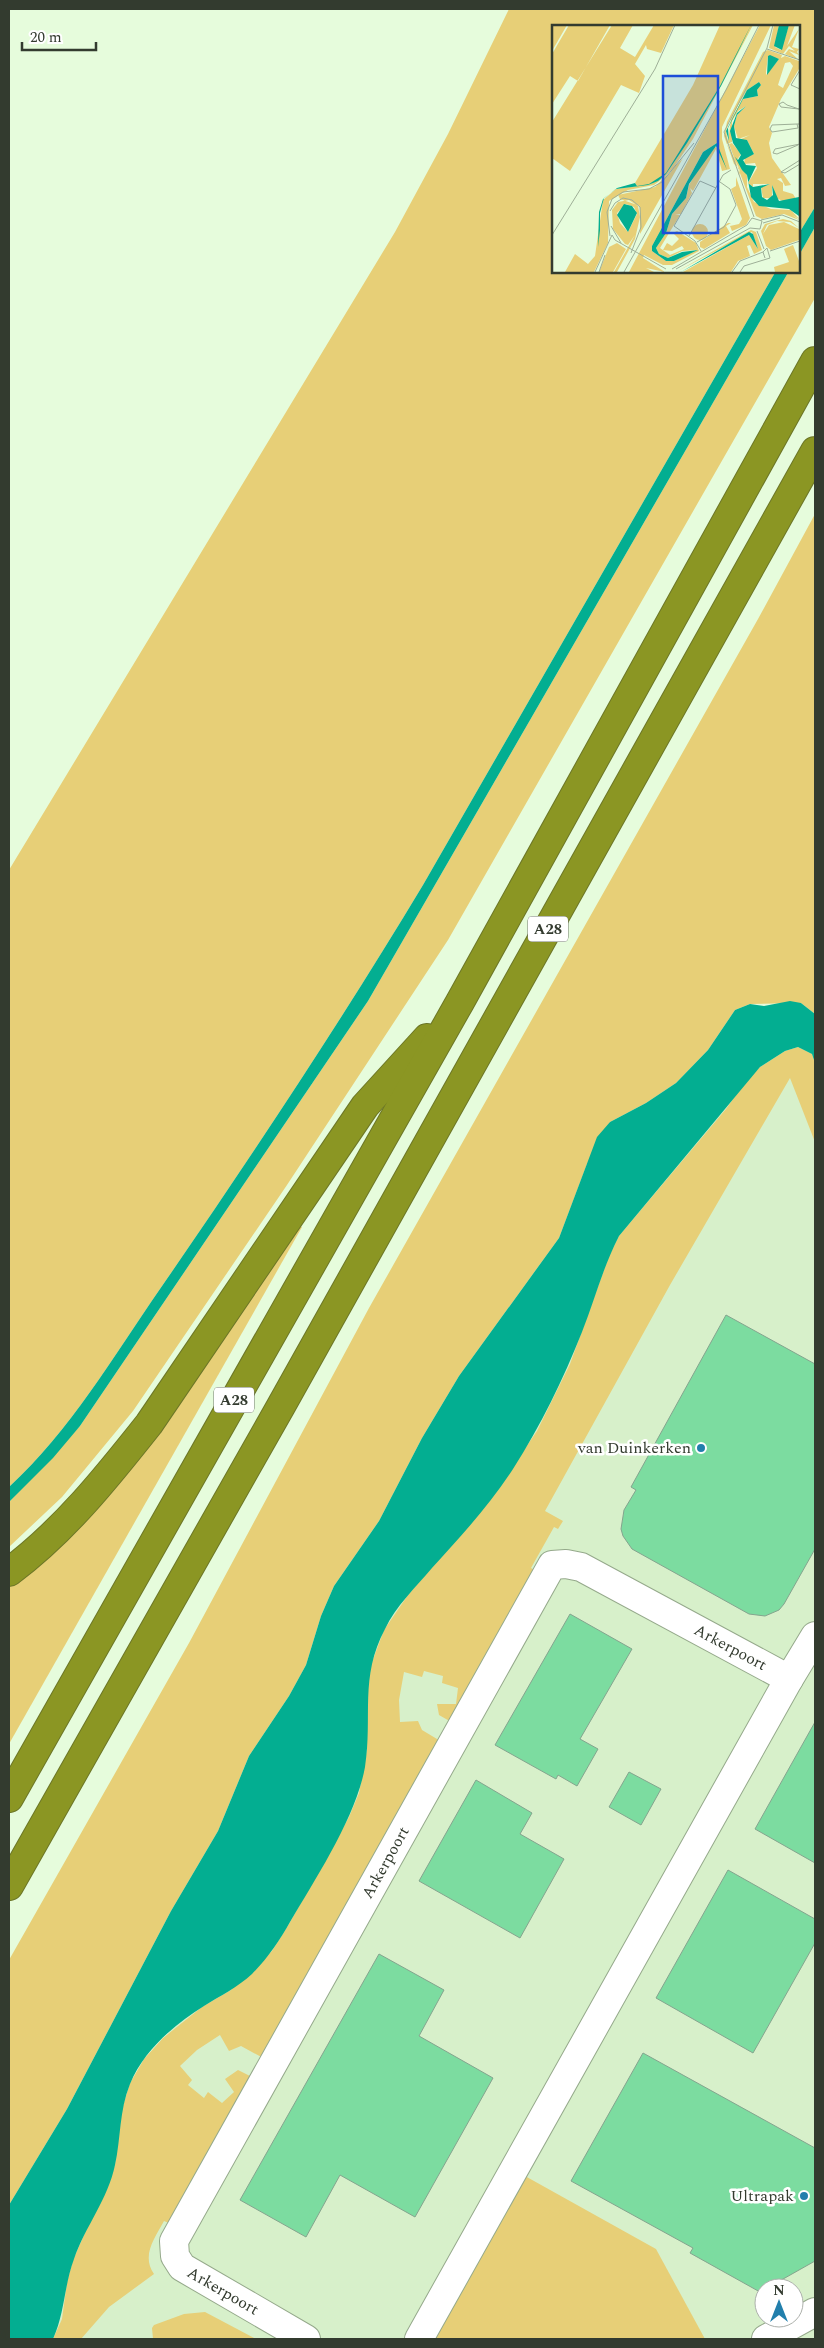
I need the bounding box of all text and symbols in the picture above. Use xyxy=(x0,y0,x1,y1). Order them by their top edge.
scale bar xyxy=(22,20,96,52)
inset map xyxy=(552,25,799,272)
text: 20 m xyxy=(30,26,62,49)
road number: A28 xyxy=(528,916,568,942)
road number: A28 xyxy=(214,1388,254,1412)
place label: van Duinkerken xyxy=(577,1436,691,1460)
marker: van Duinkerken xyxy=(695,1442,707,1454)
street label: Arkerpoort xyxy=(690,1618,771,1677)
street label: Arkerpoort xyxy=(356,1822,416,1903)
place label: Ultrapak xyxy=(731,2184,794,2208)
marker: Ultrapak xyxy=(798,2190,810,2202)
street label: Arkerpoort xyxy=(183,2261,264,2321)
north arrow xyxy=(754,2278,804,2328)
text: N xyxy=(773,2280,785,2301)

